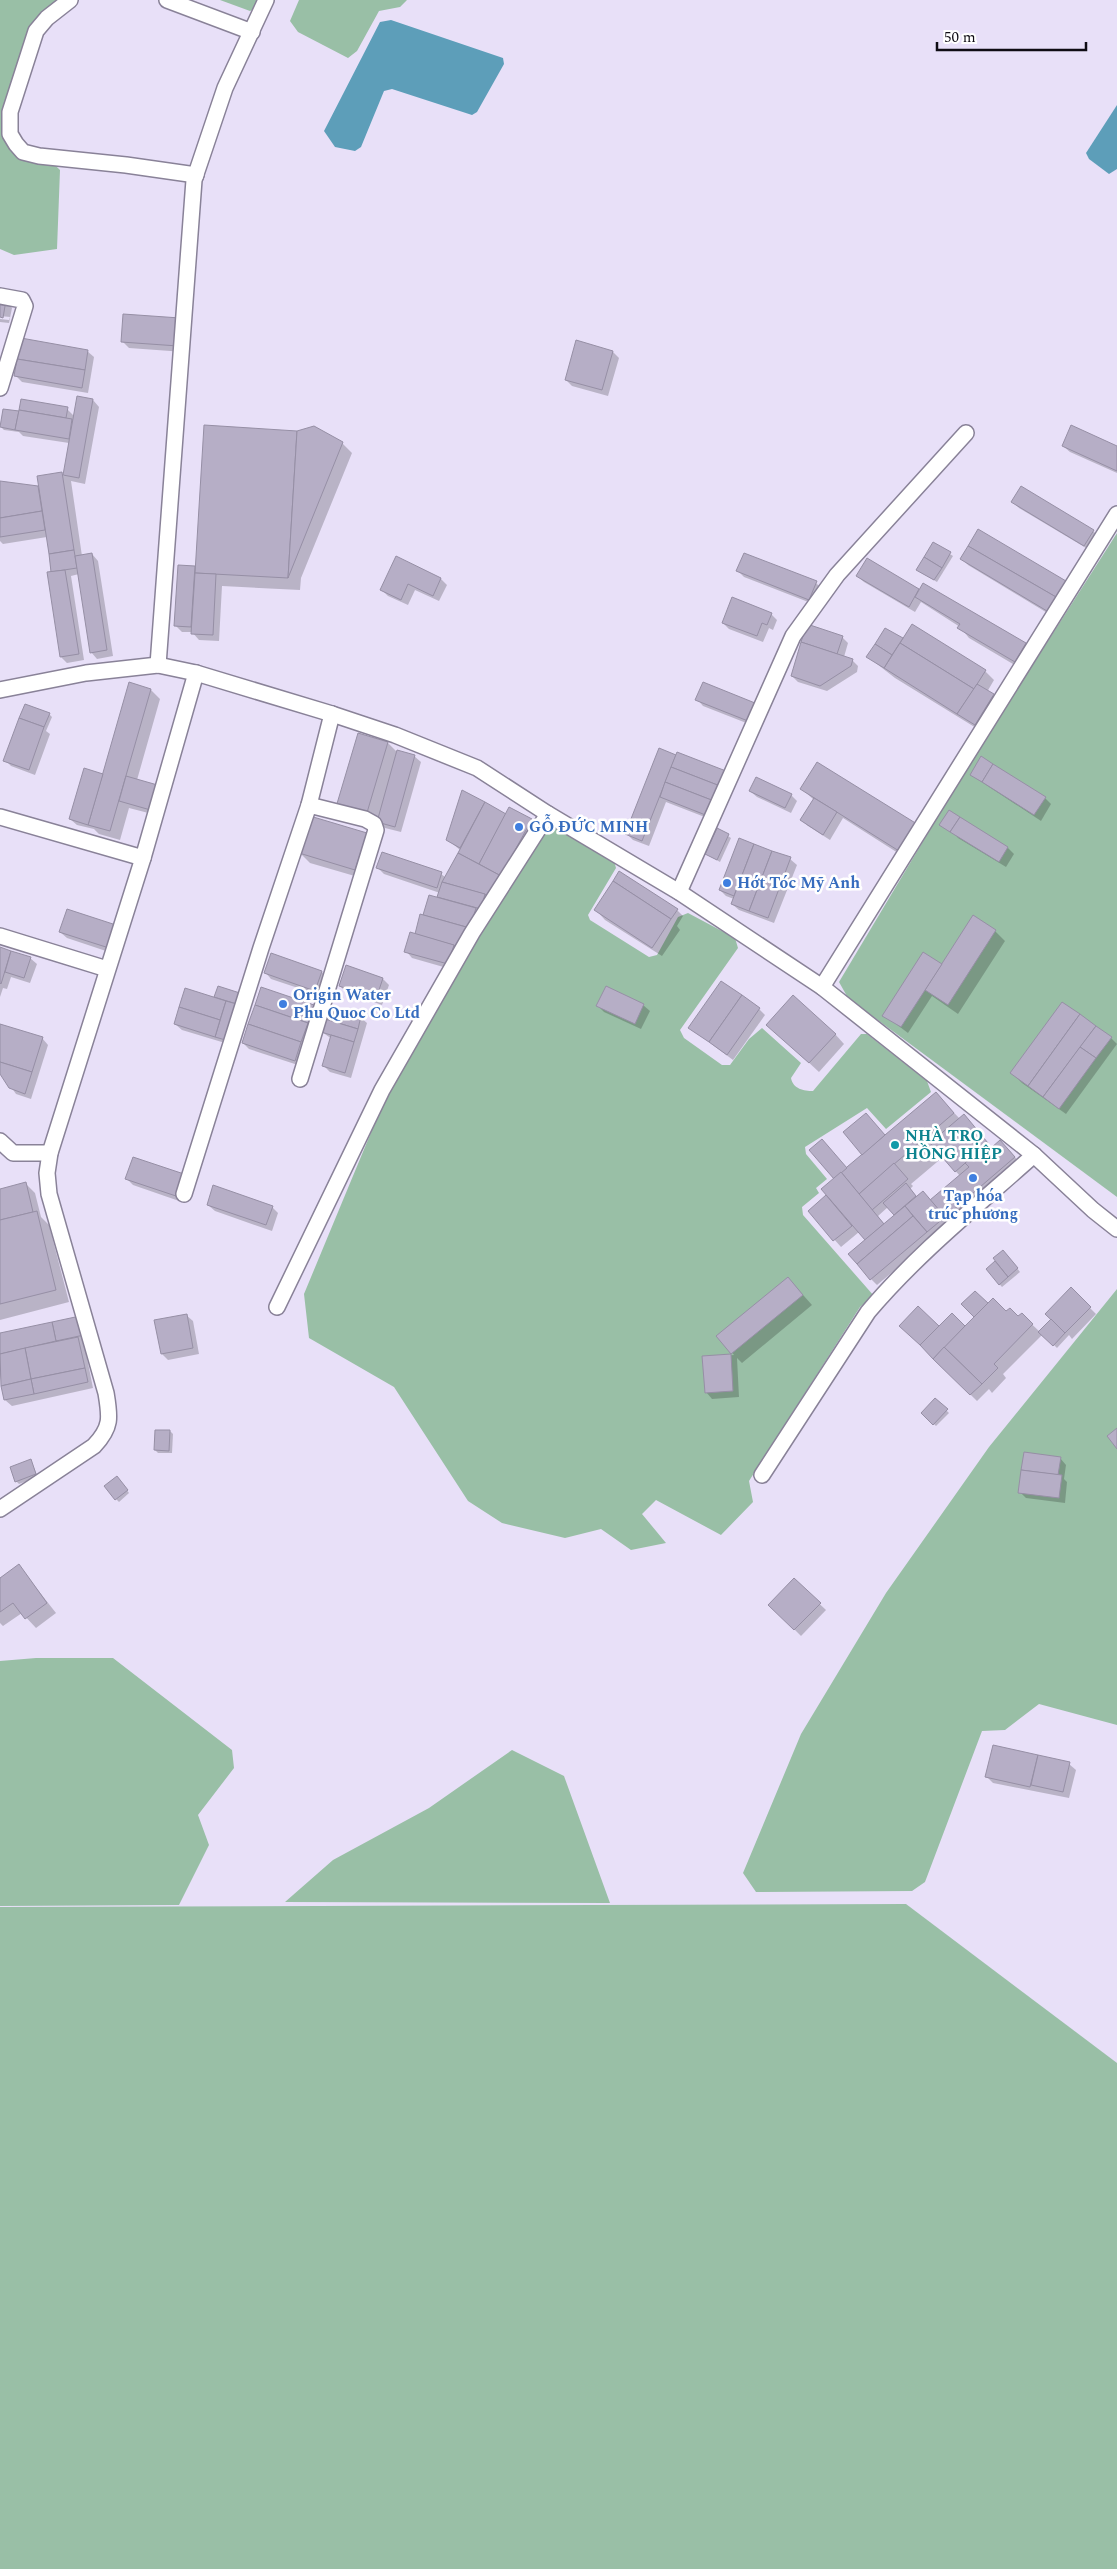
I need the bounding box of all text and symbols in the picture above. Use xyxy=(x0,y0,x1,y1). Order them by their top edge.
scale bar xyxy=(937,20,1086,52)
text: 50 m xyxy=(944,26,976,49)
place label: GỖ ĐỨC MINH xyxy=(529,814,648,839)
marker: GỖ ĐỨC MINH xyxy=(513,821,525,833)
place label: Hớt Tóc Mỹ Anh xyxy=(737,871,860,895)
marker: Hớt Tóc Mỹ Anh xyxy=(721,877,733,889)
place label: Origin Water Phu Quoc Co Ltd xyxy=(293,983,420,1025)
marker: Origin Water Phu Quoc Co Ltd xyxy=(277,998,289,1010)
place label: NHÀ TRỌ HỒNG HIỆP xyxy=(905,1124,1002,1166)
marker: NHÀ TRỌ HỒNG HIỆP xyxy=(889,1139,901,1151)
marker: Tạp hóa trúc phương xyxy=(967,1172,979,1184)
place label: Tạp hóa trúc phương xyxy=(928,1184,1018,1226)

